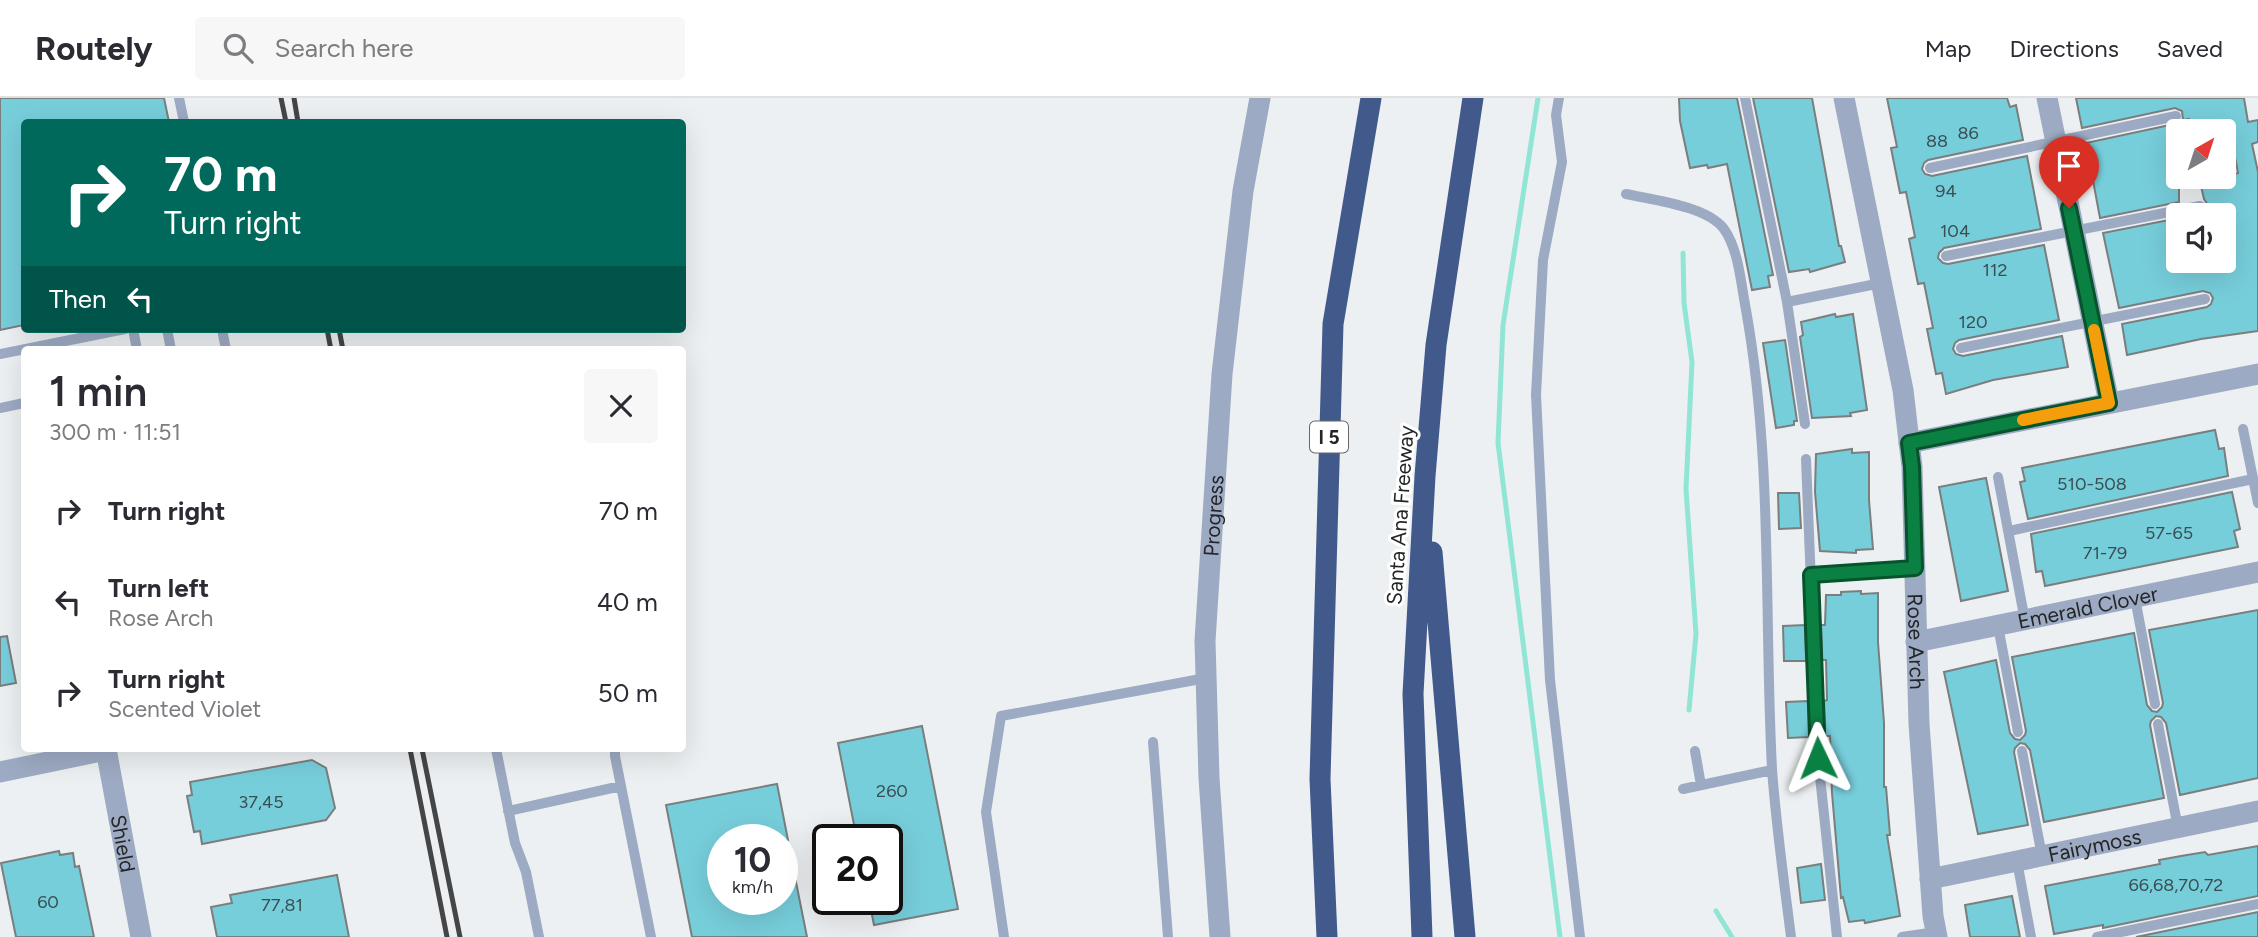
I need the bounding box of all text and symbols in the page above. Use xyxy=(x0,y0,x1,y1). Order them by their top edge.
search box xyxy=(195,17,685,80)
text: Routely xyxy=(35,29,153,68)
icon: search xyxy=(219,29,257,67)
text: Search here xyxy=(275,32,414,64)
text: Map xyxy=(1925,34,1971,63)
text: Directions xyxy=(2009,34,2119,63)
text: Saved xyxy=(2157,34,2223,63)
north arrow xyxy=(2166,119,2236,189)
map controls xyxy=(2166,119,2236,273)
house number: 86 xyxy=(1957,122,1979,144)
house number: 88 xyxy=(1926,130,1948,152)
pin xyxy=(2039,136,2099,208)
text: 70 m xyxy=(164,144,277,203)
icon: right xyxy=(49,147,140,238)
icon: arrive xyxy=(2050,147,2088,185)
house number: 94 xyxy=(1935,180,1957,202)
button: sound xyxy=(2166,203,2236,273)
text: Turn right xyxy=(164,204,302,242)
house number: 104 xyxy=(1940,220,1970,242)
house number: 112 xyxy=(1983,259,2007,281)
icon: left xyxy=(121,280,159,318)
text: Then xyxy=(49,283,107,315)
house number: 120 xyxy=(1958,311,1988,333)
text: 1 min xyxy=(49,366,147,417)
button: close xyxy=(584,369,658,443)
text: 300 m · 11:51 xyxy=(49,418,181,446)
road number: I 5 xyxy=(1310,422,1348,452)
street label: Santa Ana Freeway xyxy=(1381,424,1419,606)
house number: 510-508 xyxy=(2057,473,2127,495)
street label: Progress xyxy=(1198,474,1228,557)
icon: right xyxy=(49,492,87,530)
text: Turn right xyxy=(108,495,225,527)
text: 70 m xyxy=(599,495,658,527)
house number: 57-65 xyxy=(2145,522,2193,544)
house number: 71-79 xyxy=(2083,542,2127,564)
text: Turn left xyxy=(108,572,209,604)
street label: Emerald Clover xyxy=(2015,580,2160,633)
icon: left xyxy=(49,583,87,621)
text: 40 m xyxy=(597,586,658,618)
street label: Rose Arch xyxy=(1903,593,1931,690)
text: Rose Arch xyxy=(108,604,213,632)
text: Turn right xyxy=(108,663,225,695)
icon: right xyxy=(49,674,87,712)
text: 50 m xyxy=(598,677,658,709)
text: Scented Violet xyxy=(108,695,261,723)
position arrow xyxy=(1781,721,1855,795)
house number: 260 xyxy=(876,780,908,802)
house number: 37,45 xyxy=(238,791,284,813)
street label: Shield xyxy=(106,813,141,874)
street label: Fairymoss xyxy=(2046,823,2143,867)
speed limit sign: 20 xyxy=(812,824,903,915)
text: 10 xyxy=(734,839,771,881)
house number: 66,68,70,72 xyxy=(2129,874,2223,896)
text: km/h xyxy=(732,876,773,898)
house number: 60 xyxy=(37,891,59,913)
house number: 77,81 xyxy=(261,894,303,916)

